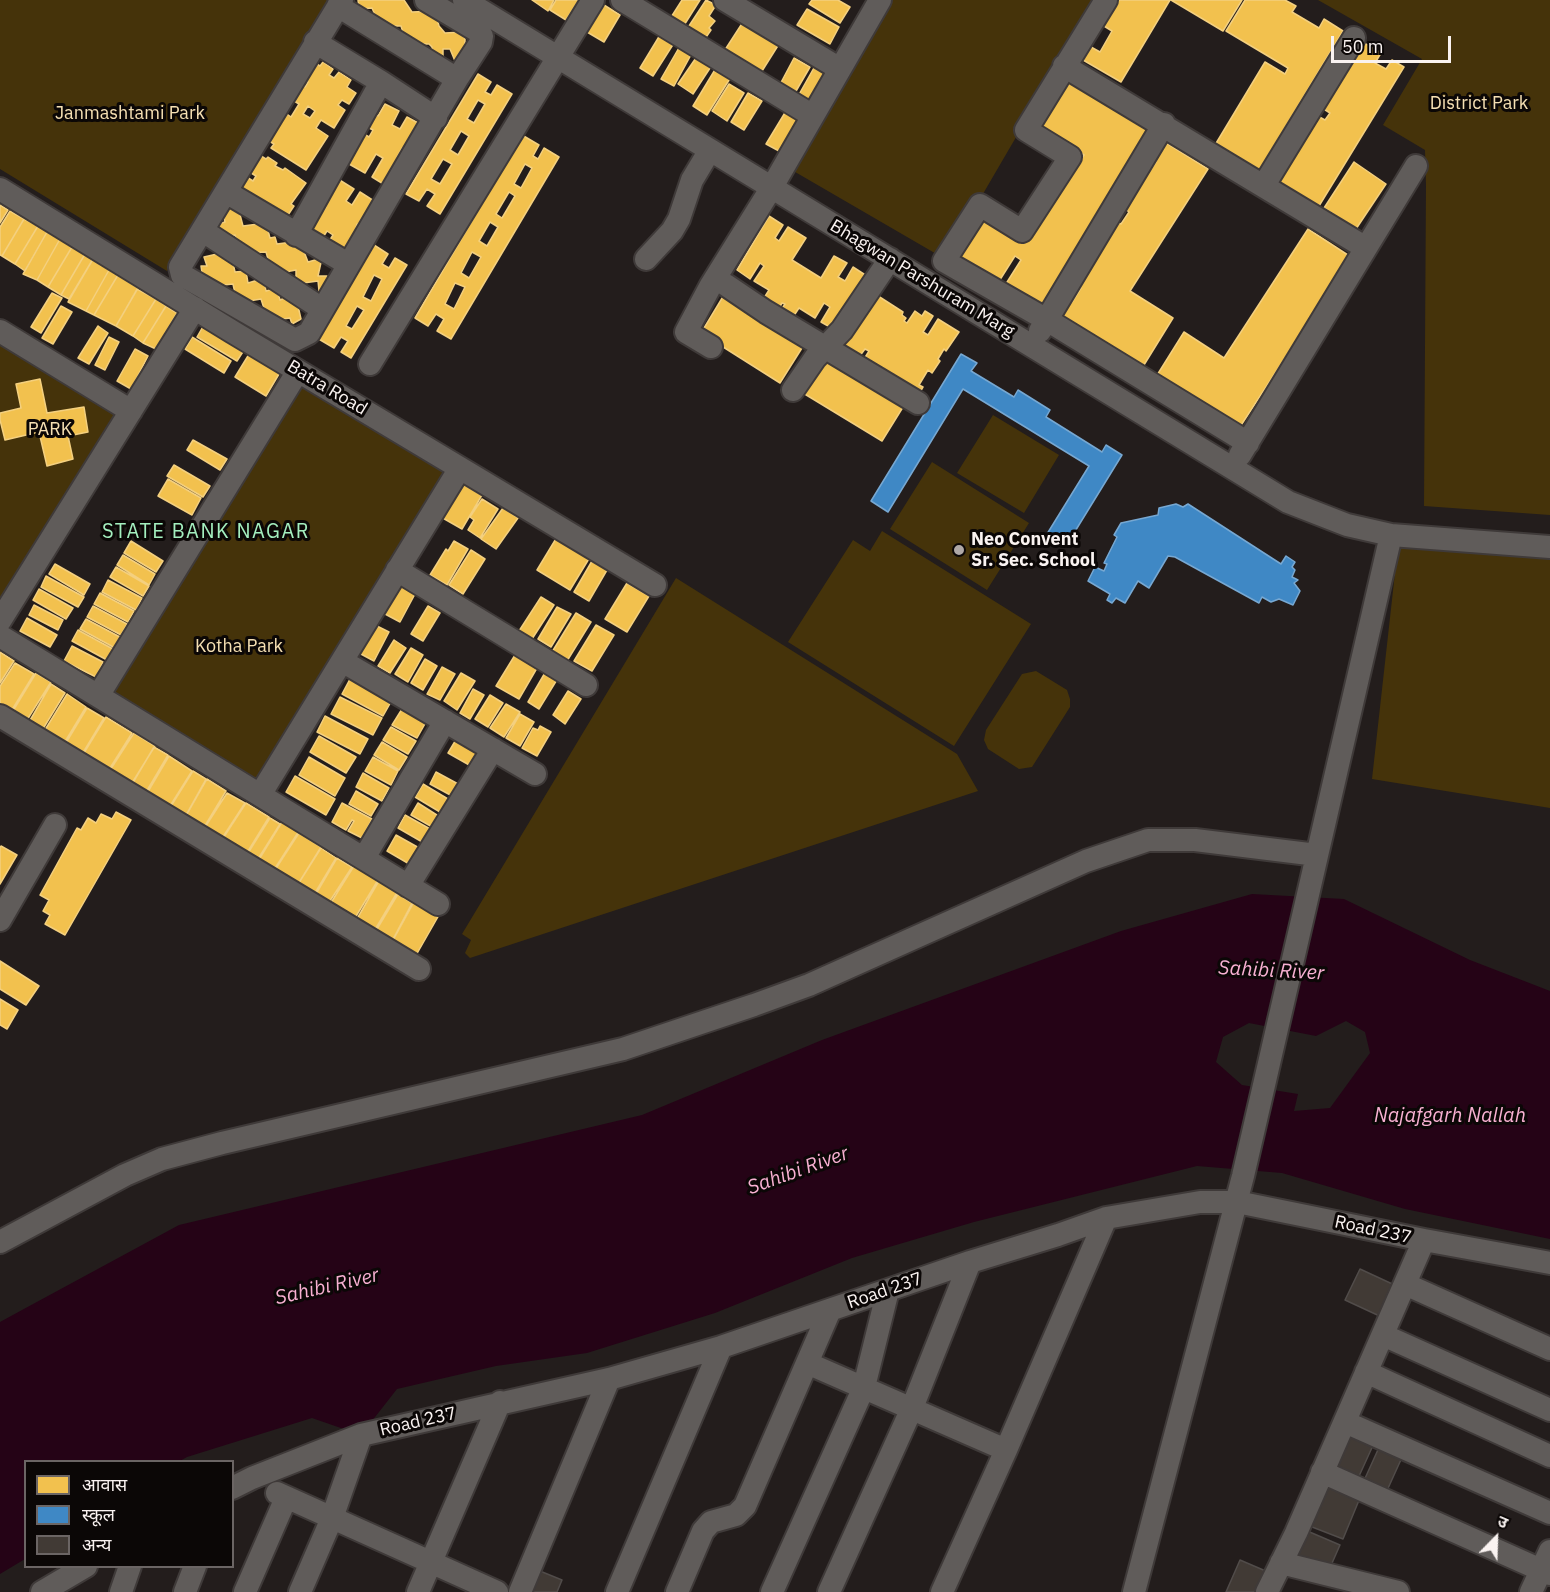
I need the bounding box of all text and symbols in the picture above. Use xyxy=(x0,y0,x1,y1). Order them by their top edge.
scale bar xyxy=(1334,24,1454,62)
text: 50 m xyxy=(1342,35,1384,58)
park label: District Park xyxy=(1430,93,1528,115)
park label: Janmashtami Park xyxy=(55,103,205,125)
street label: Bhagwan Parshuram Marg xyxy=(826,215,1018,343)
street label: Batra Road xyxy=(283,356,371,420)
park label: PARK xyxy=(28,419,72,441)
district label: STATE BANK NAGAR xyxy=(102,520,310,544)
place label: Neo Convent Sr. Sec. School xyxy=(971,529,1095,572)
marker: Neo Convent Sr. Sec. School xyxy=(952,543,966,557)
park label: Kotha Park xyxy=(195,636,283,658)
water label: Sahibi River xyxy=(1217,956,1325,986)
water label: Najafgarh Nallah xyxy=(1374,1104,1526,1128)
water label: Sahibi River xyxy=(744,1142,852,1200)
street label: Road 237 xyxy=(1333,1211,1413,1249)
water label: Sahibi River xyxy=(273,1263,381,1311)
street label: Road 237 xyxy=(845,1268,925,1314)
street label: Road 237 xyxy=(378,1403,458,1441)
legend xyxy=(24,1460,234,1568)
text: आवास xyxy=(82,1473,127,1496)
text: स्कूल xyxy=(82,1503,115,1526)
north arrow xyxy=(1466,1508,1526,1568)
text: उ xyxy=(1495,1510,1511,1532)
text: अन्य xyxy=(82,1533,112,1556)

